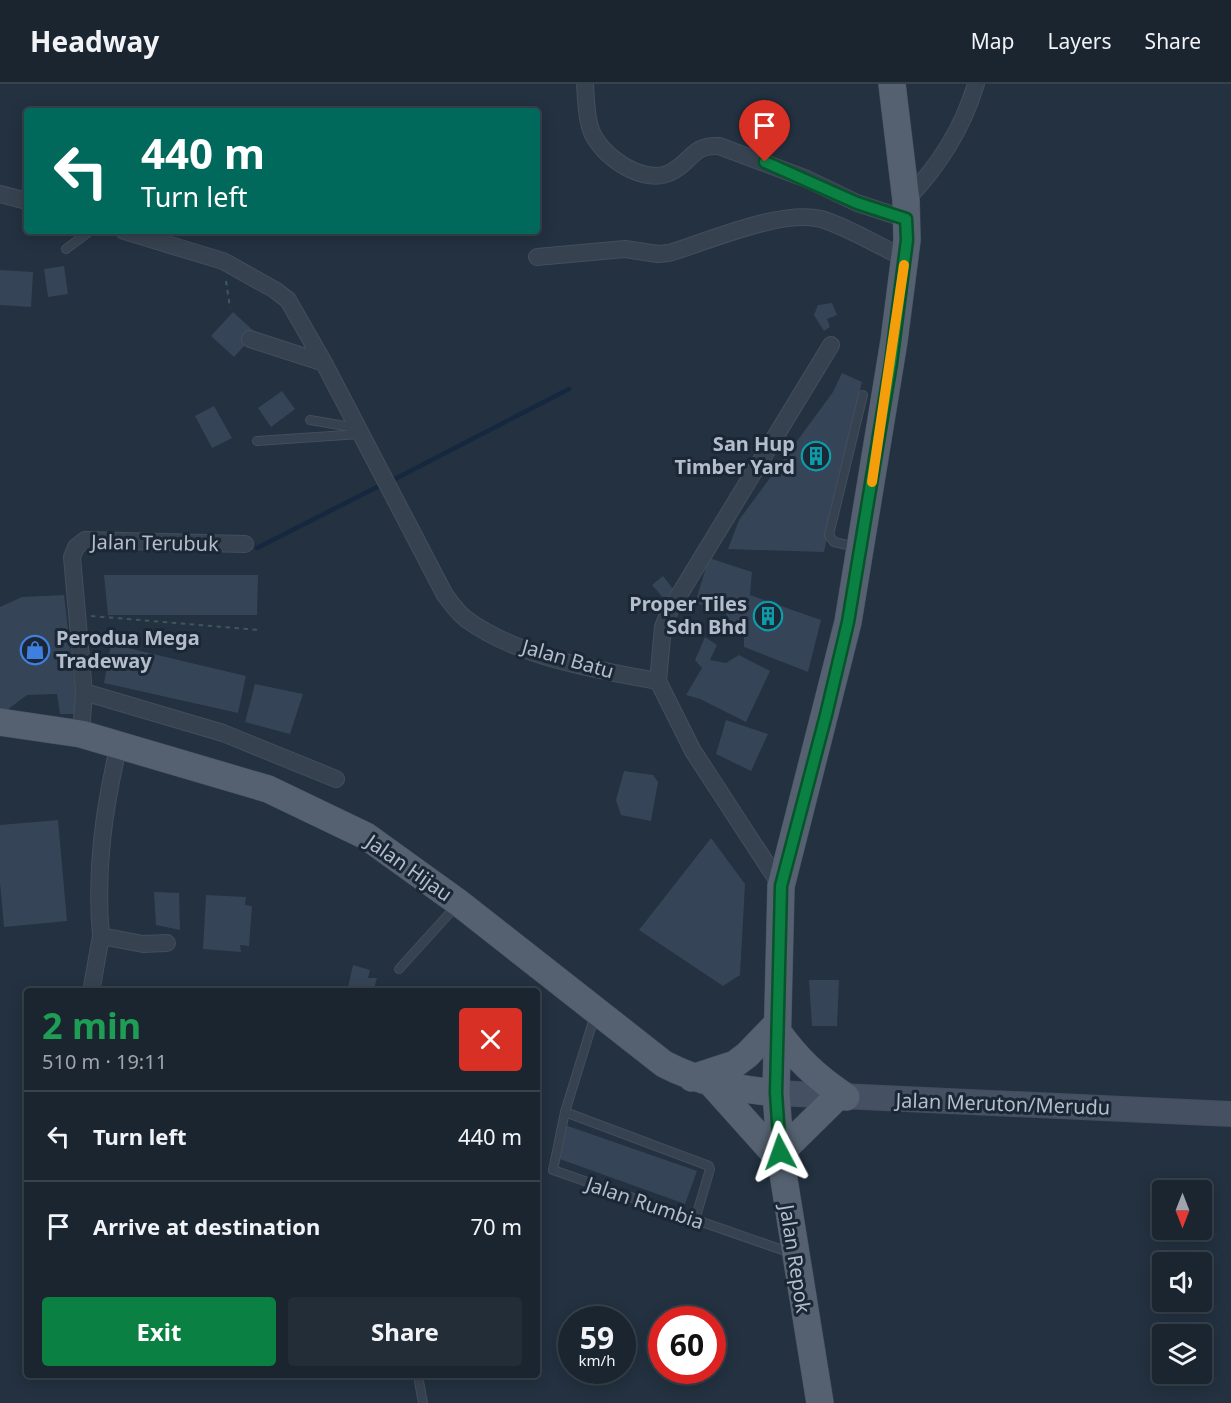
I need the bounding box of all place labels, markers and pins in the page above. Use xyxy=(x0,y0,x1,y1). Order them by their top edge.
pin xyxy=(739,100,790,162)
place label: San Hup Timber Yard xyxy=(675,430,795,480)
building icon: San Hup Timber Yard xyxy=(800,440,832,472)
place label: Proper Tiles Sdn Bhd xyxy=(629,590,747,640)
building icon: Proper Tiles Sdn Bhd xyxy=(752,600,784,632)
place label: Perodua Mega Tradeway xyxy=(56,624,200,674)
shop icon: Perodua Mega Tradeway xyxy=(19,634,51,666)

